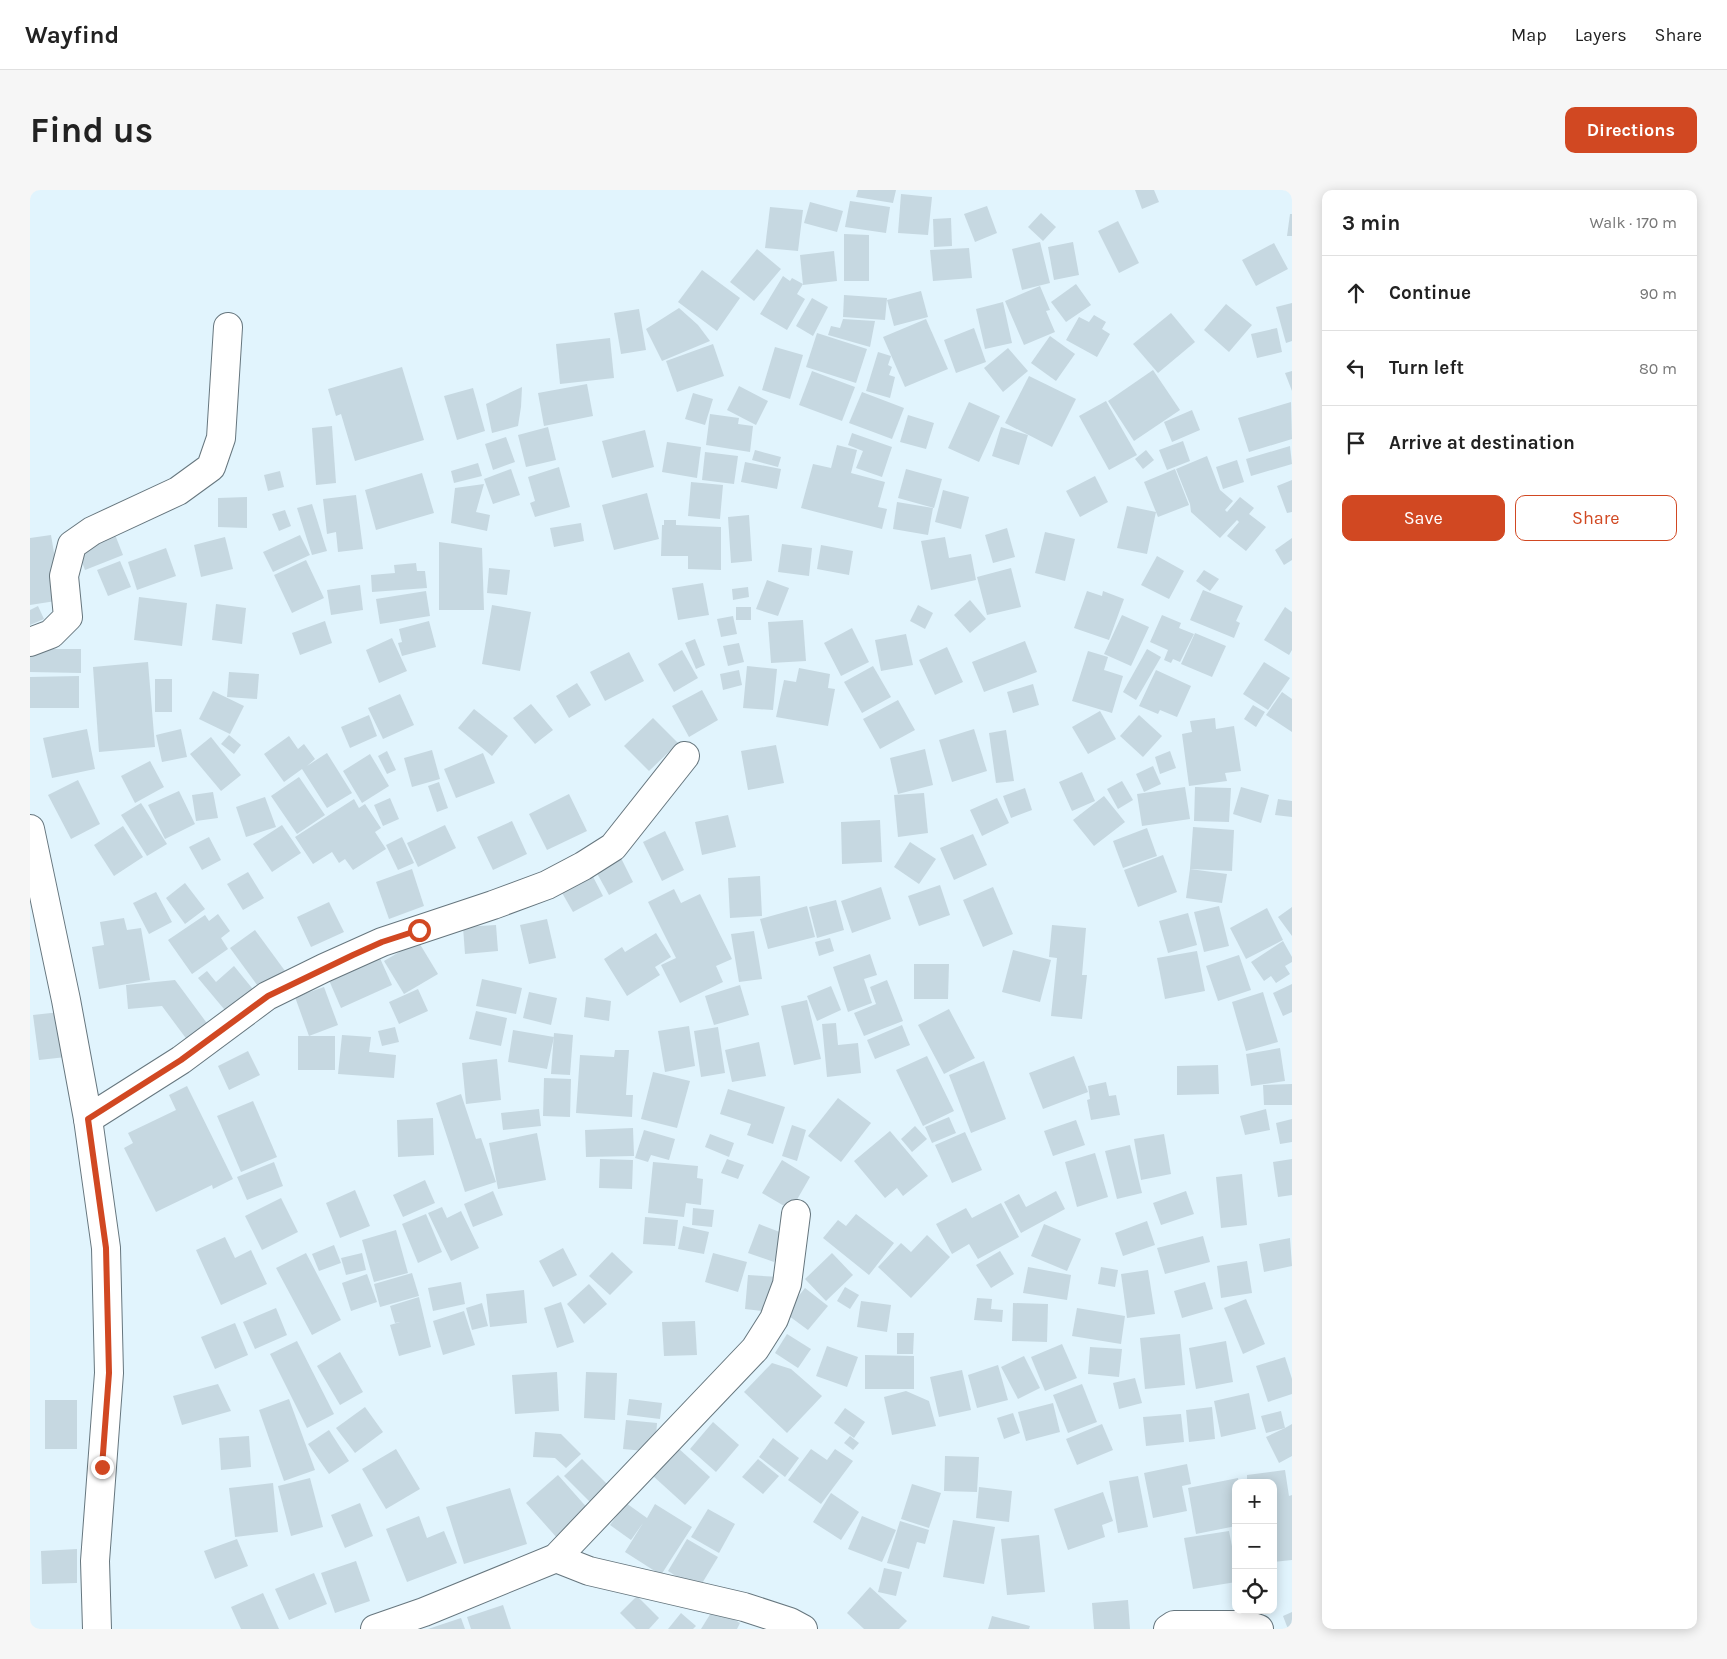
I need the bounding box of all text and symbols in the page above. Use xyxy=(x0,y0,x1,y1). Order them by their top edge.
text: Wayfind xyxy=(25,21,119,49)
text: Map xyxy=(1511,24,1547,46)
text: Layers xyxy=(1575,24,1627,46)
text: Share xyxy=(1655,24,1702,46)
button: Directions xyxy=(1565,107,1697,153)
text: Find us xyxy=(30,110,153,151)
text: 3 min xyxy=(1342,211,1400,235)
text: Walk · 170 m xyxy=(1589,213,1677,232)
icon: ahead xyxy=(1342,279,1370,307)
text: Continue xyxy=(1389,282,1471,304)
text: 90 m xyxy=(1639,284,1677,303)
icon: left xyxy=(1342,354,1370,382)
text: Turn left xyxy=(1389,357,1464,379)
text: 80 m xyxy=(1639,359,1677,378)
icon: arrive xyxy=(1342,429,1370,457)
text: Arrive at destination xyxy=(1389,432,1575,454)
button: Save xyxy=(1342,495,1505,541)
button: Share xyxy=(1515,495,1677,541)
route start xyxy=(408,919,431,942)
route end xyxy=(91,1456,114,1479)
map controls xyxy=(1232,1479,1277,1614)
button: + xyxy=(1232,1479,1277,1524)
button: − xyxy=(1232,1524,1277,1569)
button: locate xyxy=(1232,1569,1277,1614)

